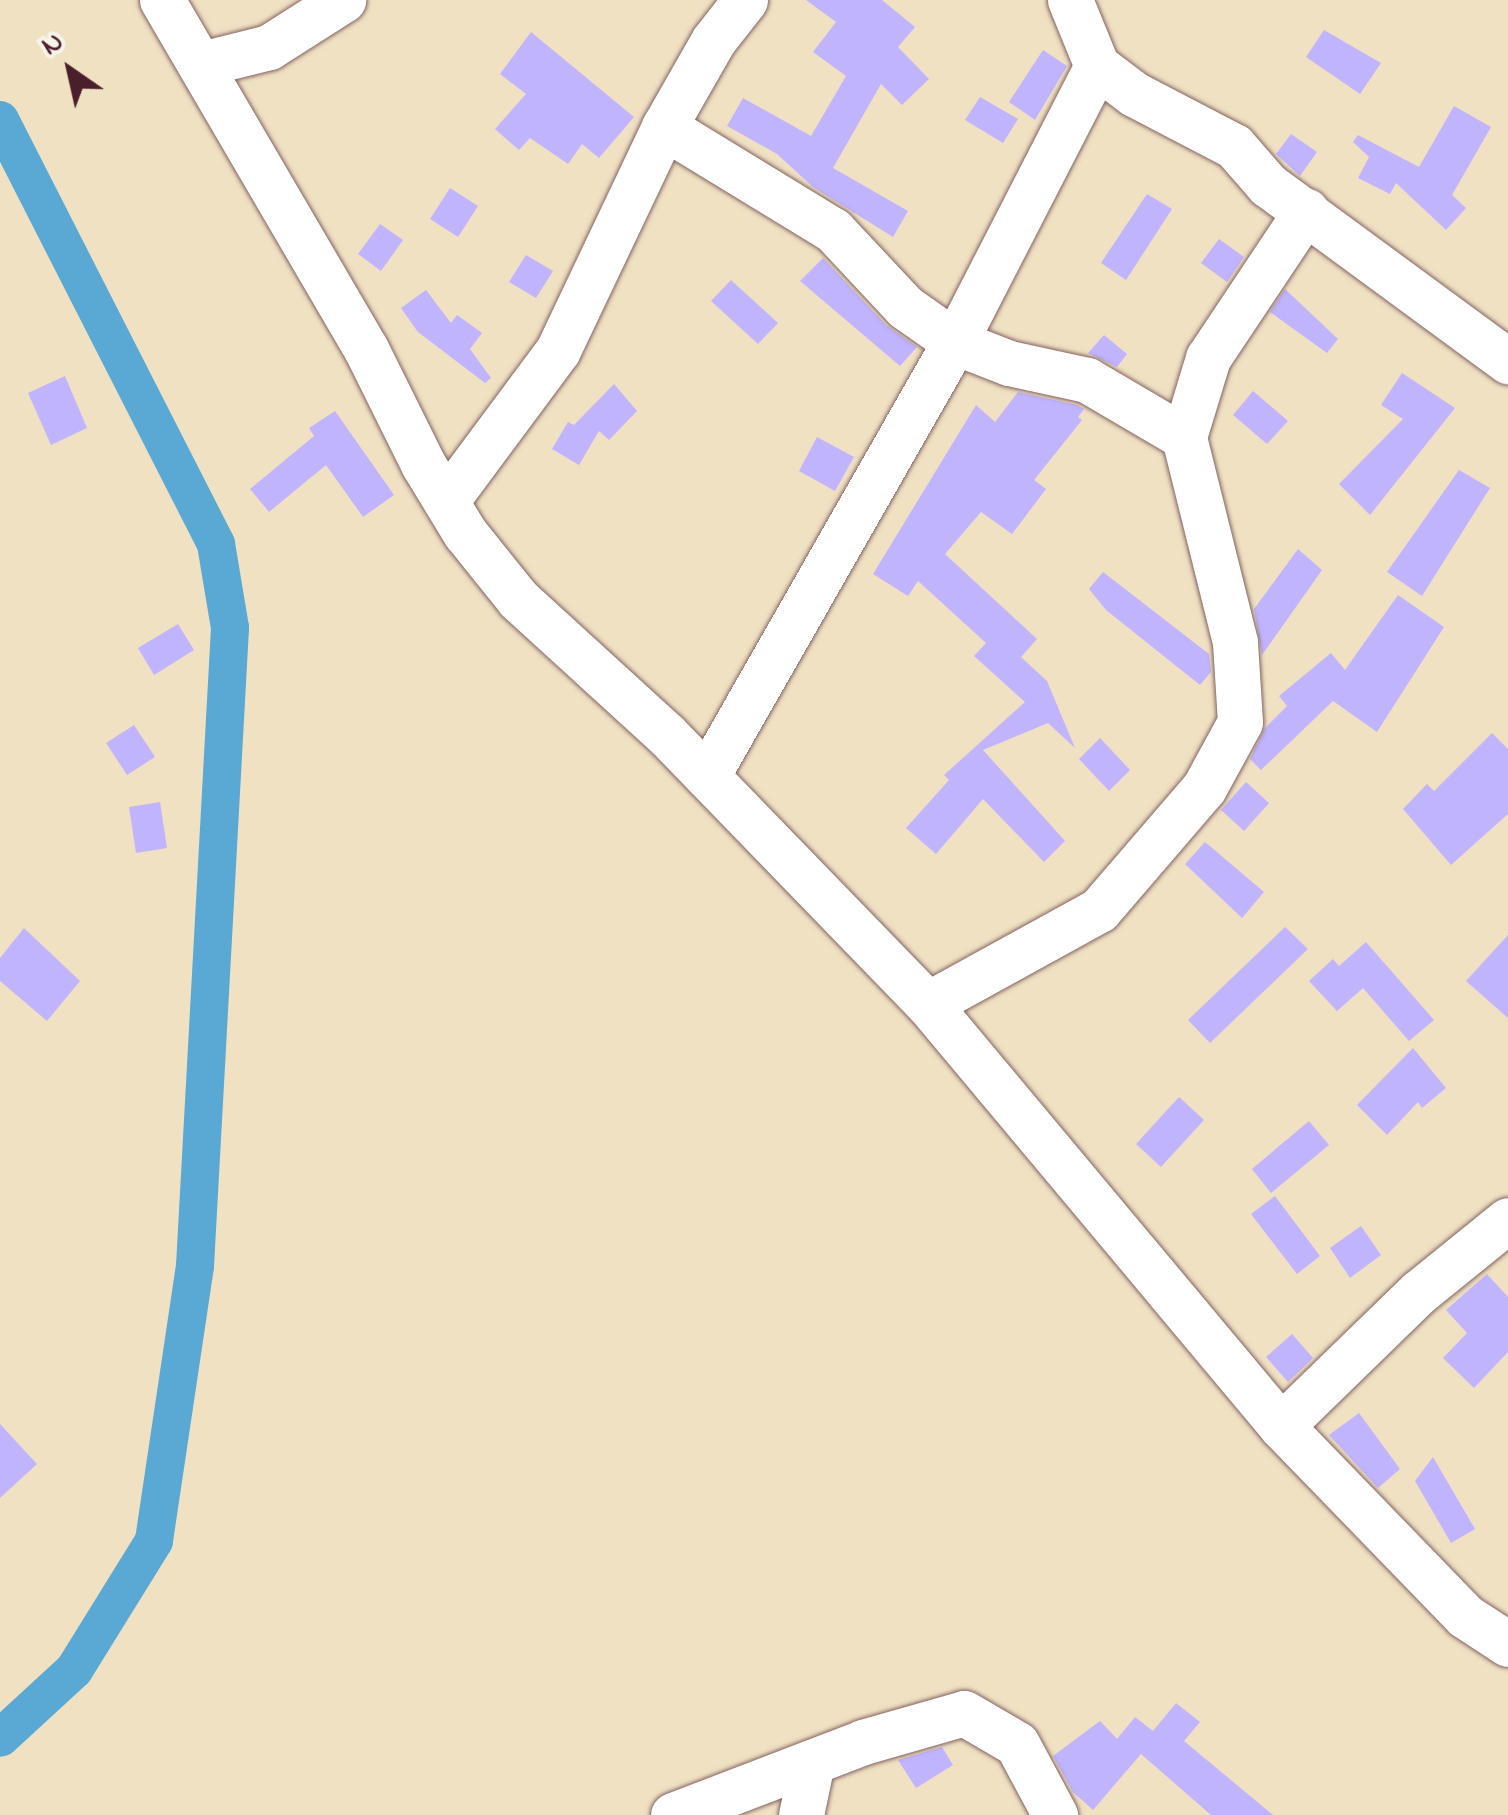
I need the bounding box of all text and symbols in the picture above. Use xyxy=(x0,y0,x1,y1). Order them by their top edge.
north arrow xyxy=(20,20,120,120)
text: N xyxy=(34,22,72,67)

